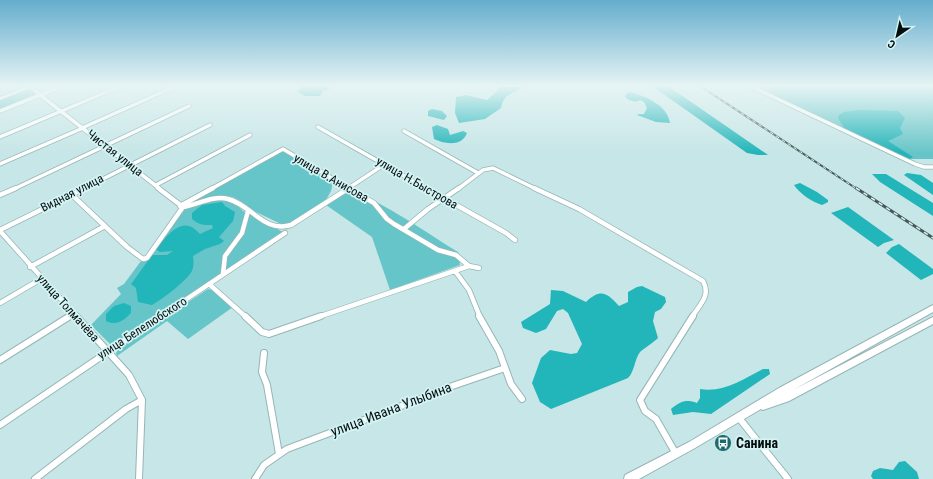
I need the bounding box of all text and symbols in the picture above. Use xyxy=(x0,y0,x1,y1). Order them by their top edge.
north arrow xyxy=(877,16,917,56)
text: С xyxy=(885,37,898,51)
street label: Чистая улица xyxy=(84,127,146,179)
street label: улица В.Анисова xyxy=(291,151,371,205)
street label: улица Н.Быстрова xyxy=(374,154,460,212)
street label: Видная улица xyxy=(38,171,106,215)
street label: улица Толмачёва xyxy=(34,271,102,345)
street label: улица Белелюбского xyxy=(95,294,189,362)
street label: улица Ивана Улыбина xyxy=(328,379,454,439)
bus stop icon: Санина xyxy=(713,433,733,453)
place label: Санина xyxy=(736,435,779,451)

